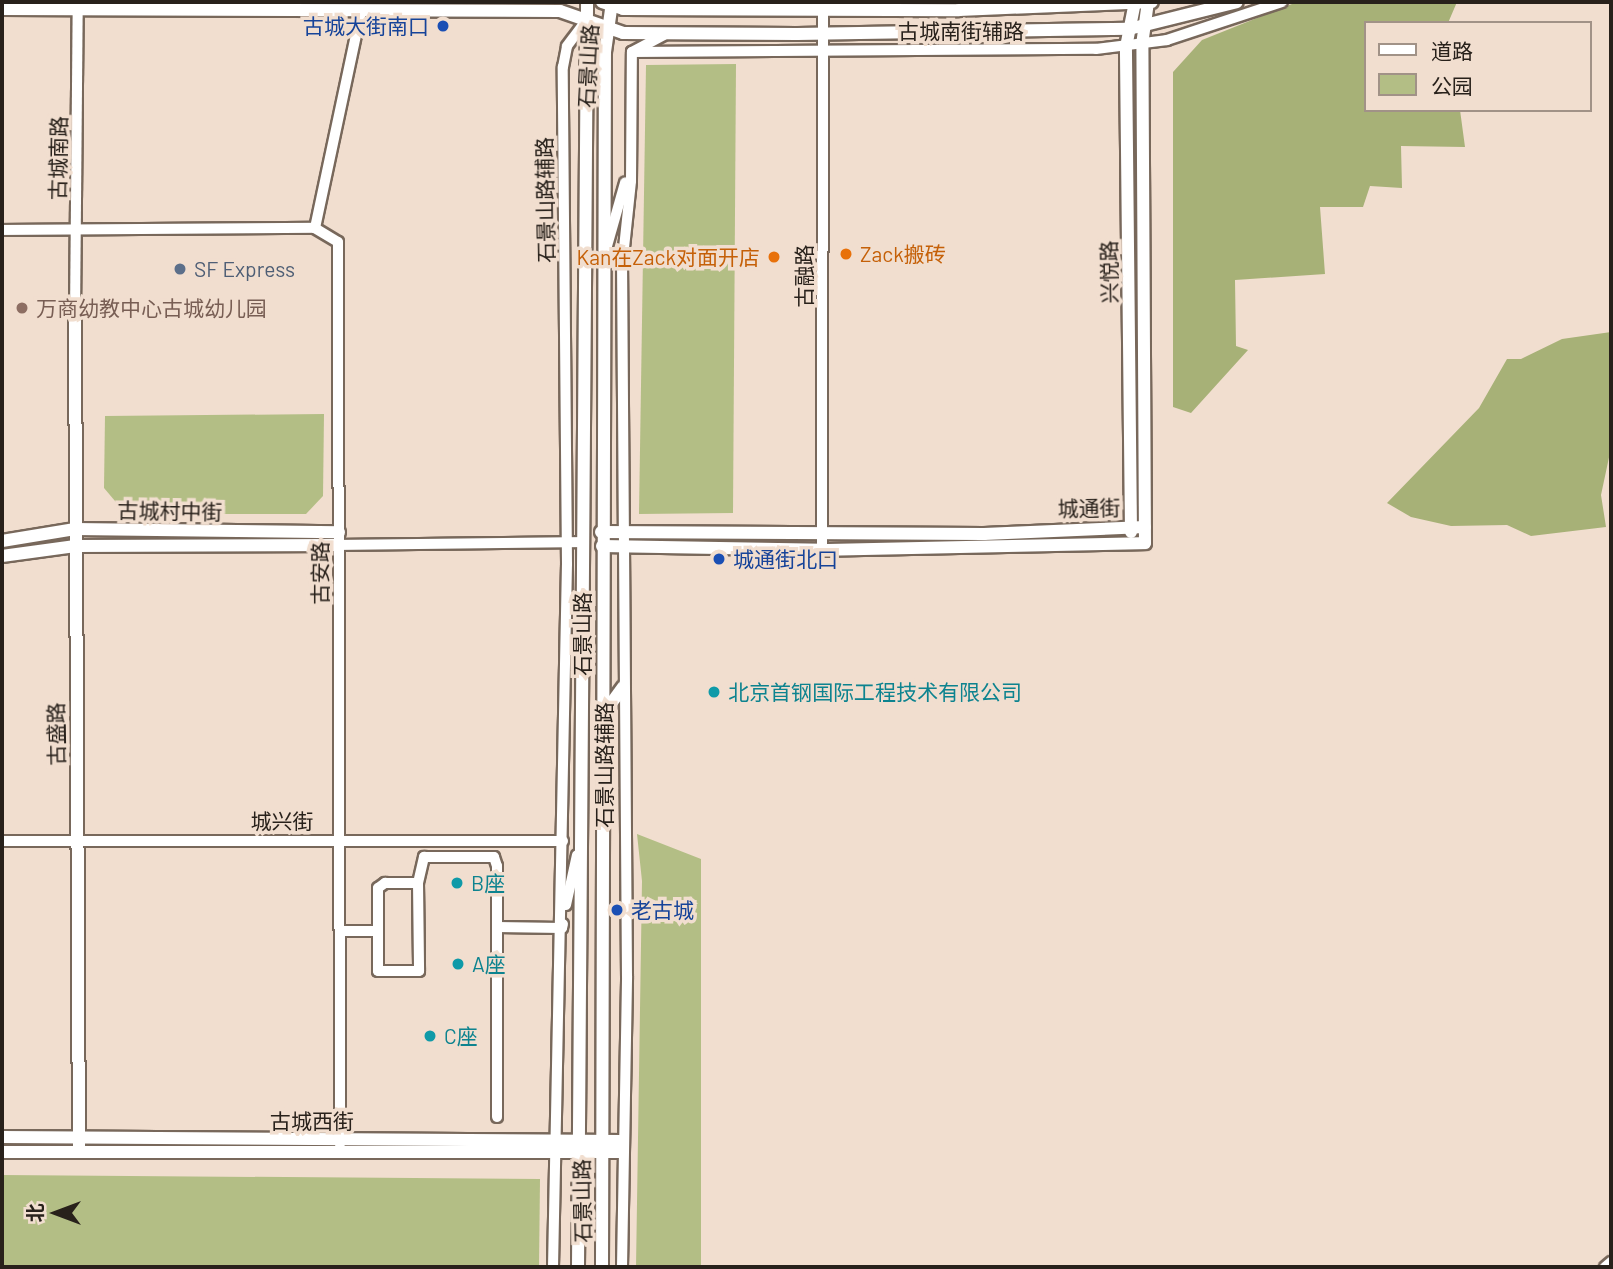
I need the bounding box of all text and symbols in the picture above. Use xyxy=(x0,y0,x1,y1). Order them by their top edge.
place label: 古城大街南口 xyxy=(303,13,429,39)
marker: 古城大街南口 xyxy=(435,18,451,34)
street label: 古城南街辅路 xyxy=(898,18,1024,44)
legend xyxy=(1364,21,1592,112)
street label: 石景山路 xyxy=(573,23,603,109)
text: 道路 xyxy=(1431,38,1473,63)
text: 公园 xyxy=(1431,73,1473,98)
street label: 古城南路 xyxy=(45,116,71,200)
street label: 石景山路辅路 xyxy=(531,137,559,263)
street label: 兴悦路 xyxy=(1096,240,1122,304)
place label: Zack搬砖 xyxy=(860,241,946,267)
place label: Kan在Zack对面开店 xyxy=(576,244,760,270)
street label: 古融路 xyxy=(791,245,817,307)
marker: Zack搬砖 xyxy=(838,246,854,262)
marker: Kan在Zack对面开店 xyxy=(766,249,782,265)
place label: SF Express xyxy=(194,256,295,282)
marker: SF Express xyxy=(172,261,188,277)
place label: 万商幼教中心古城幼儿园 xyxy=(36,295,267,321)
marker: 万商幼教中心古城幼儿园 xyxy=(14,300,30,316)
street label: 城通街 xyxy=(1057,495,1121,521)
street label: 古城村中街 xyxy=(117,497,223,525)
street label: 古安路 xyxy=(307,542,333,604)
place label: 城通街北口 xyxy=(733,546,838,572)
marker: 城通街北口 xyxy=(711,551,727,567)
street label: 石景山路 xyxy=(569,592,595,676)
place label: 北京首钢国际工程技术有限公司 xyxy=(728,679,1022,705)
marker: 北京首钢国际工程技术有限公司 xyxy=(706,684,722,700)
street label: 古盛路 xyxy=(43,702,69,766)
street label: 石景山路辅路 xyxy=(591,702,617,828)
street label: 城兴街 xyxy=(251,808,313,834)
place label: B座 xyxy=(471,870,505,896)
marker: B座 xyxy=(449,875,465,891)
place label: 老古城 xyxy=(631,897,694,923)
marker: 老古城 xyxy=(609,902,625,918)
place label: A座 xyxy=(472,951,506,977)
marker: A座 xyxy=(450,956,466,972)
place label: C座 xyxy=(444,1023,478,1049)
marker: C座 xyxy=(422,1028,438,1044)
street label: 古城西街 xyxy=(270,1108,354,1134)
street label: 石景山路 xyxy=(569,1159,595,1243)
north arrow xyxy=(21,1178,91,1248)
text: 北 xyxy=(23,1204,46,1223)

